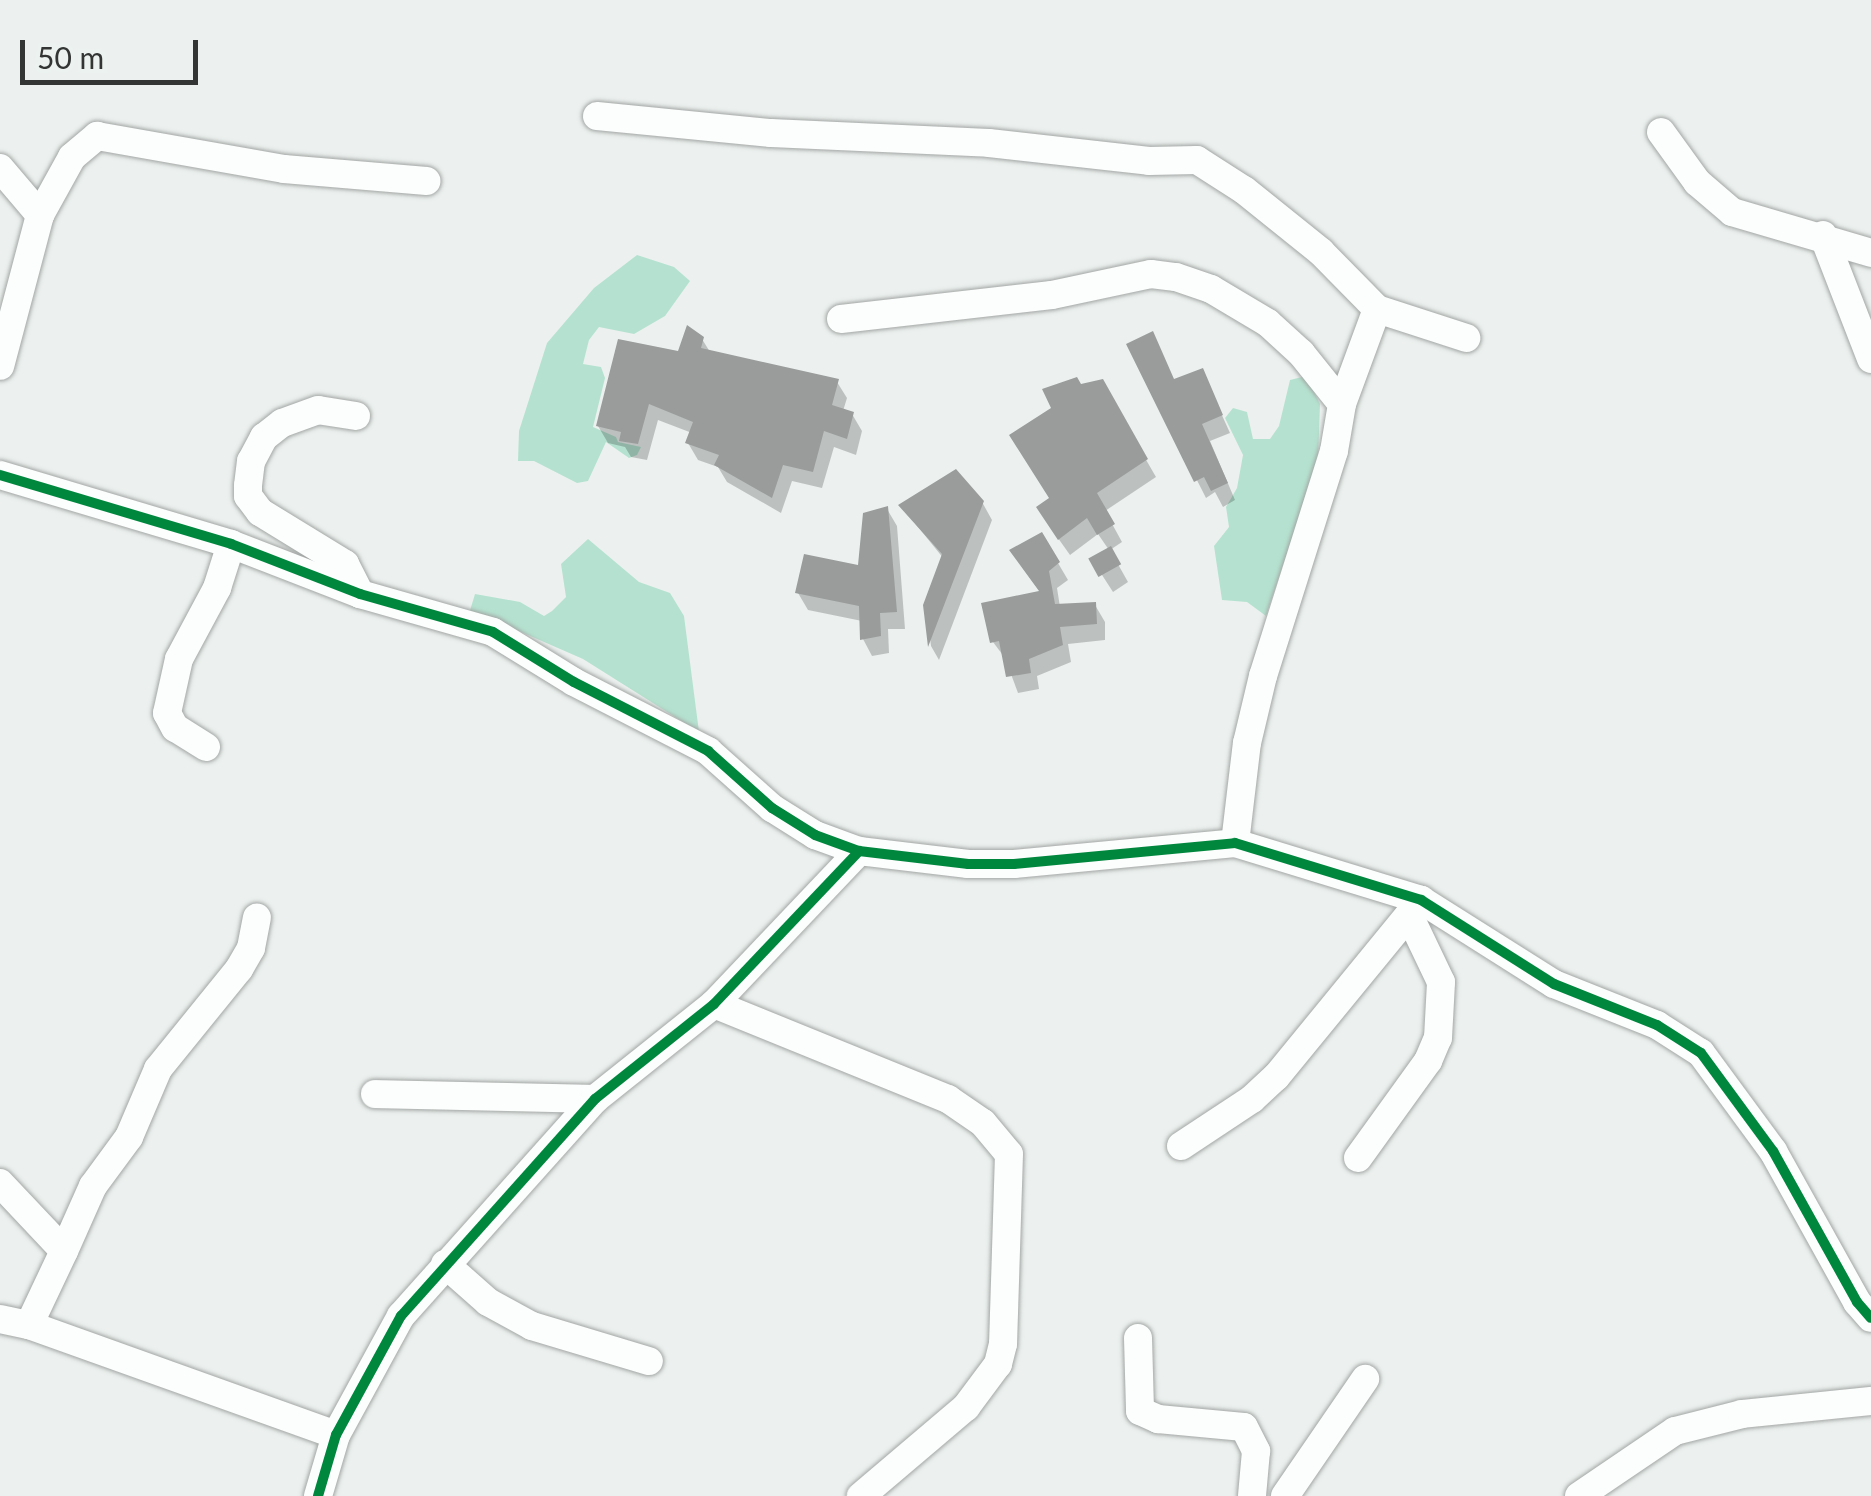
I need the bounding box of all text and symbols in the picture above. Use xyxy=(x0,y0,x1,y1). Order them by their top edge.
scale bar xyxy=(25,20,202,82)
text: 50 m xyxy=(37,39,104,75)

